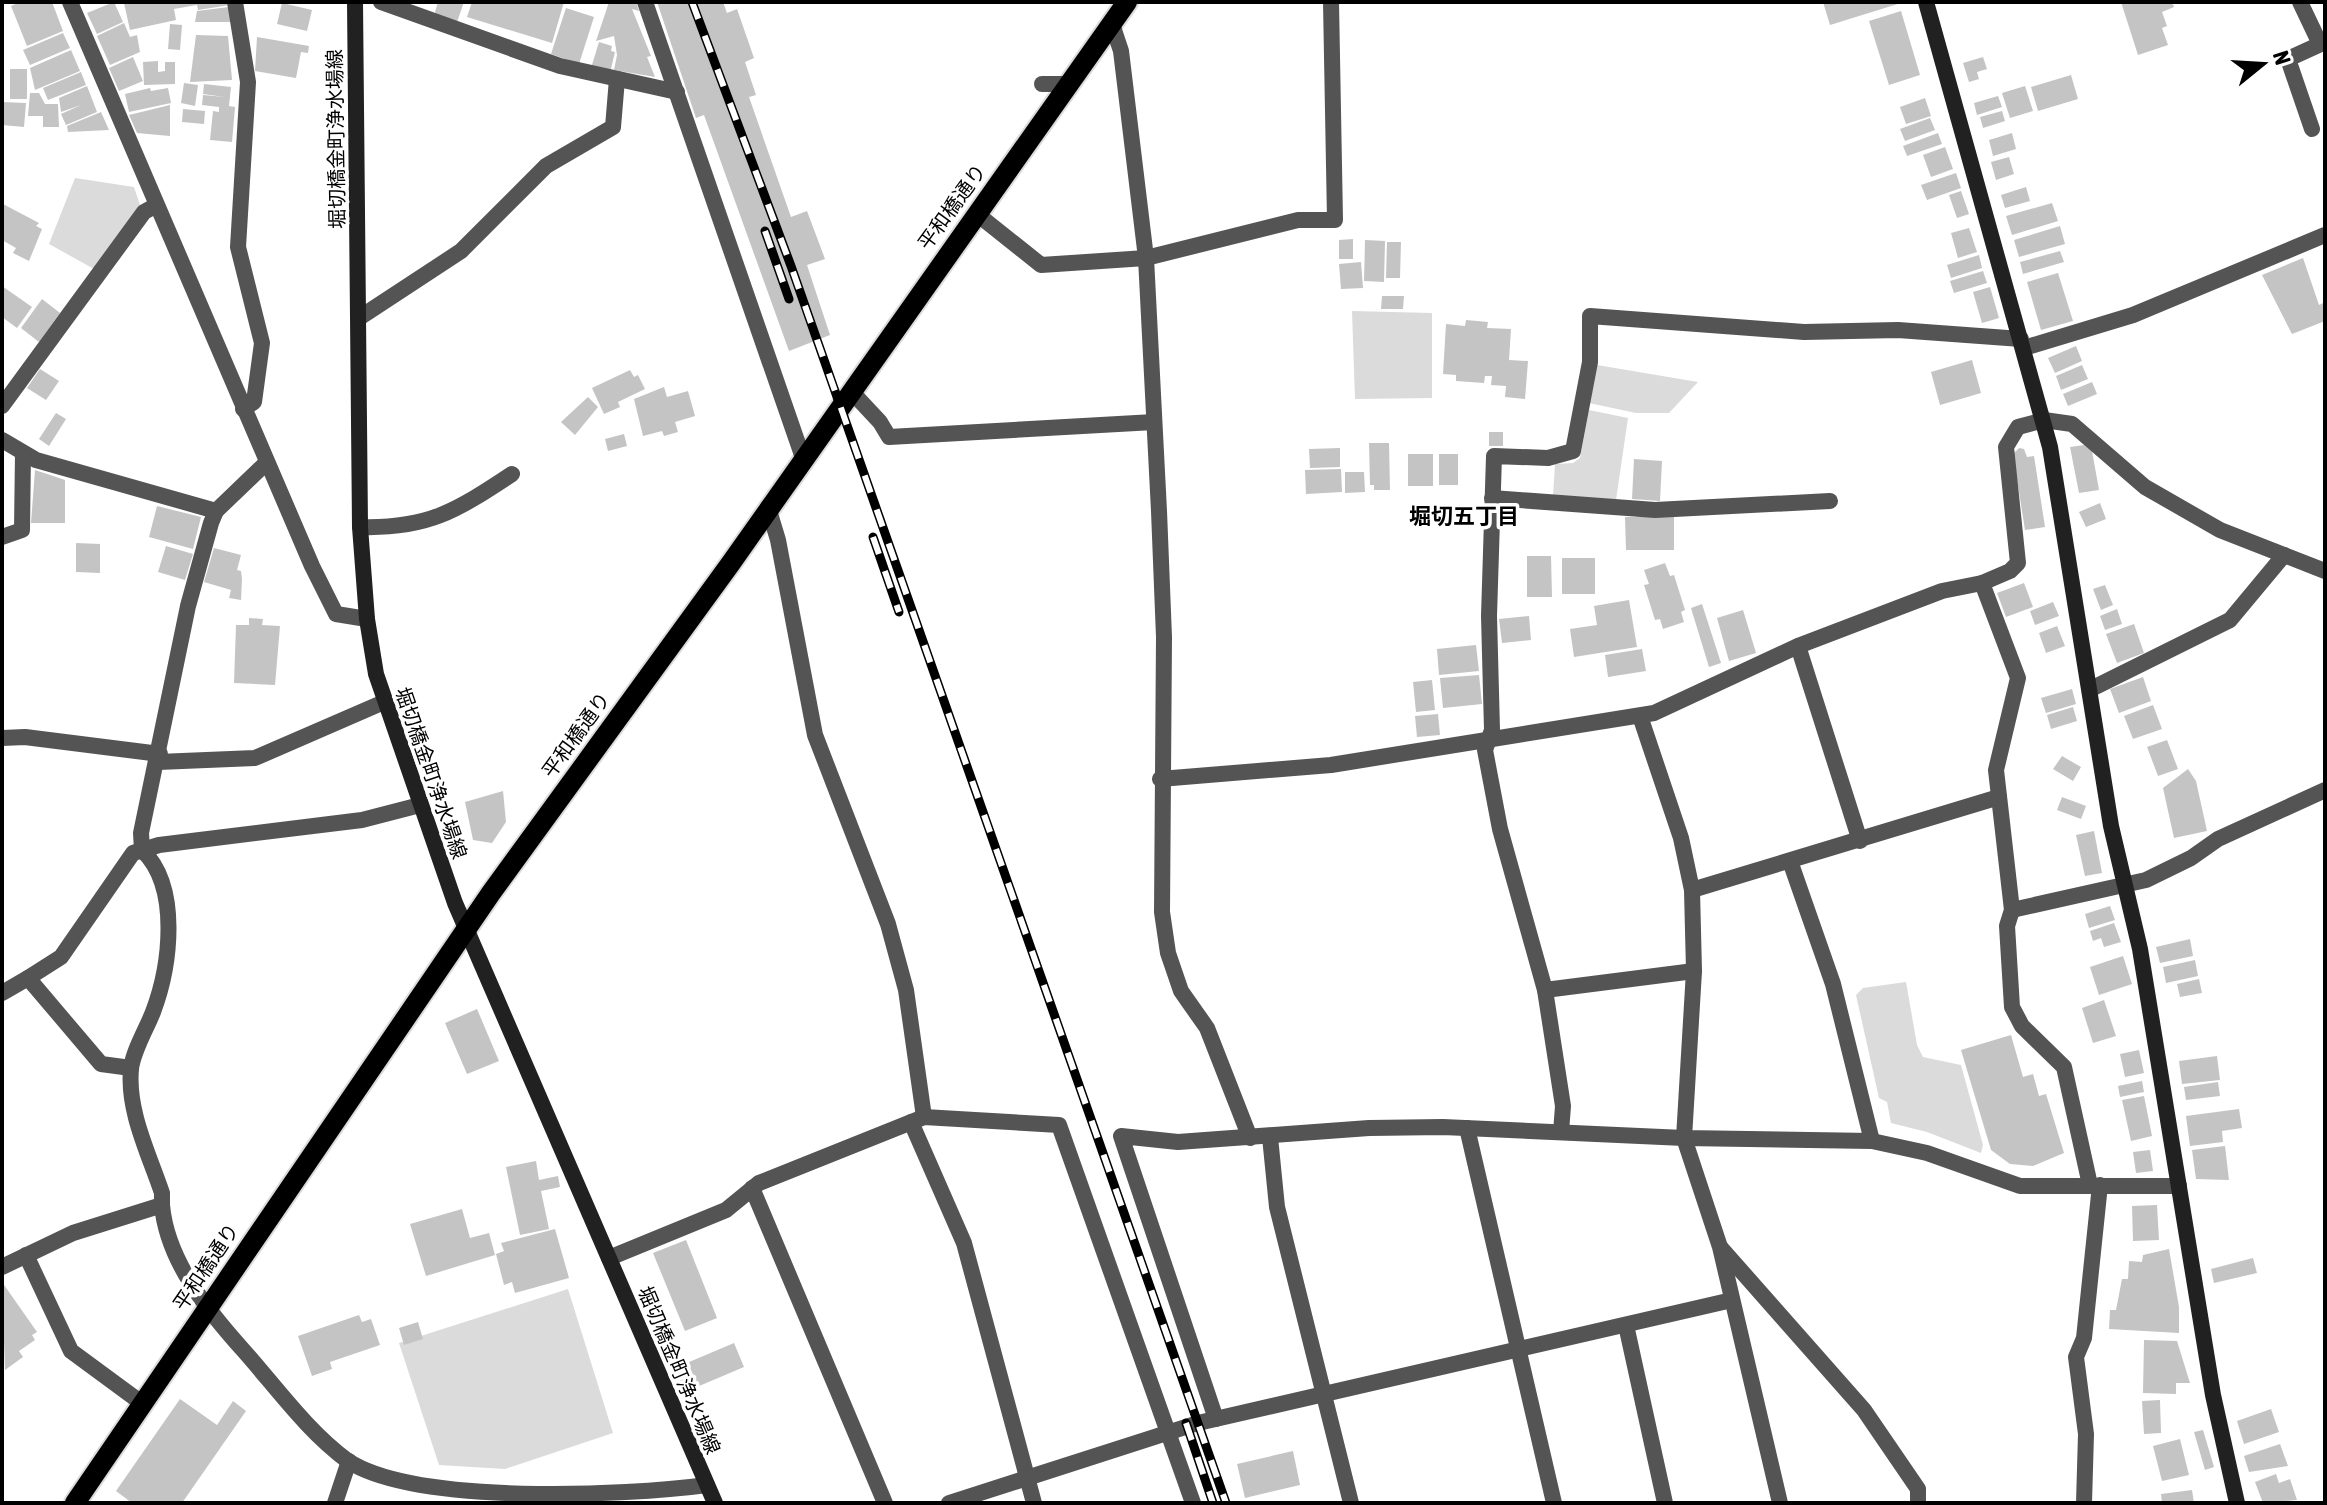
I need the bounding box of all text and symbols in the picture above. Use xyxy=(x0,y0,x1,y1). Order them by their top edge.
north arrow xyxy=(2223,24,2303,104)
text: N xyxy=(2268,48,2296,68)
street label: 堀切橋金町浄水場線 xyxy=(322,49,349,229)
street label: 平和橋通り xyxy=(913,159,990,254)
district label: 堀切五丁目 xyxy=(1409,503,1519,529)
street label: 堀切橋金町浄水場線 xyxy=(391,684,472,862)
street label: 平和橋通り xyxy=(537,687,614,782)
street label: 平和橋通り xyxy=(168,1219,243,1315)
street label: 堀切橋金町浄水場線 xyxy=(634,1282,725,1457)

